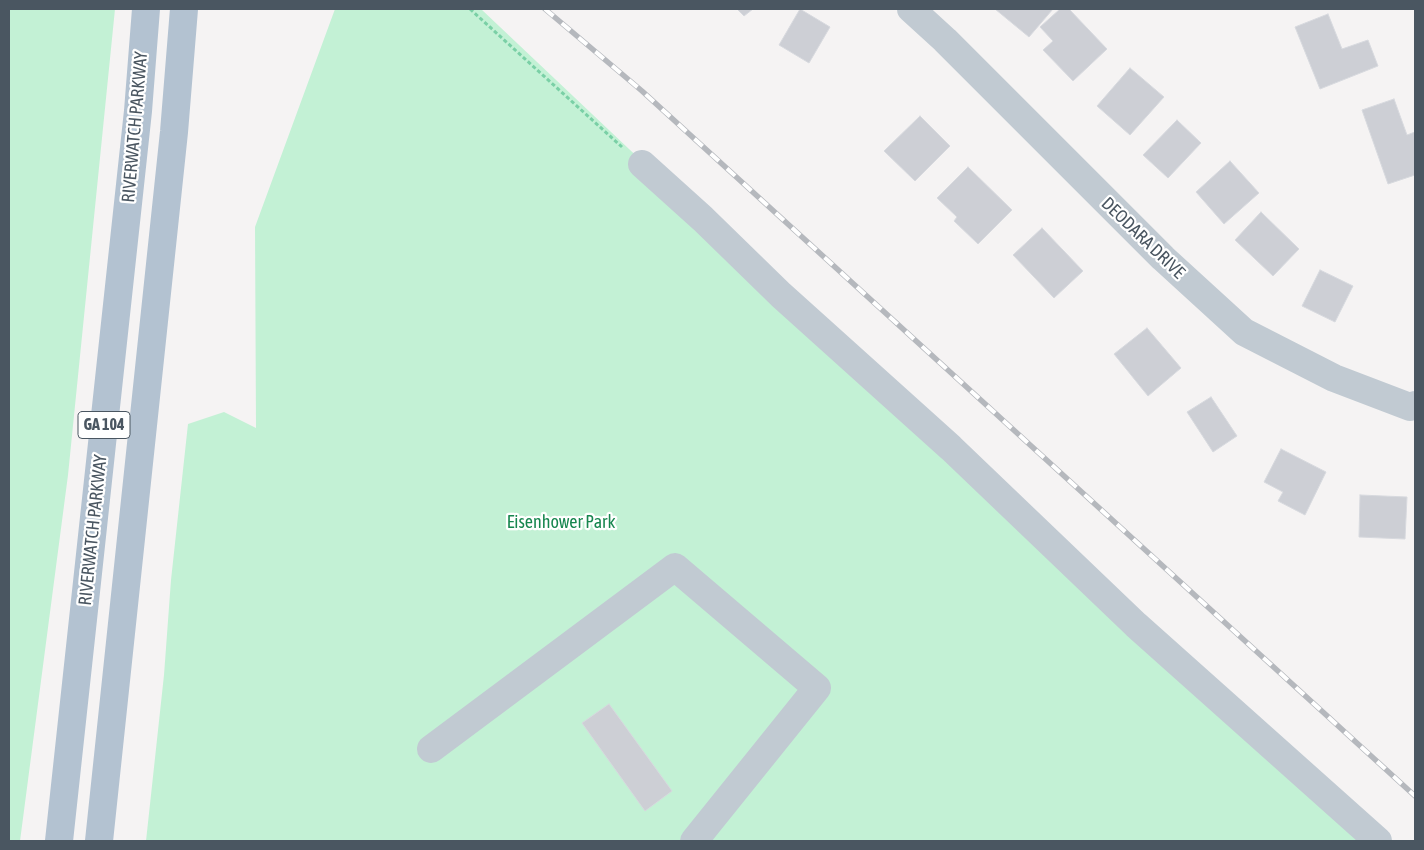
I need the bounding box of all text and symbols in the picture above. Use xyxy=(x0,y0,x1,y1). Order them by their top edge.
street label: RIVERWATCH PARKWAY xyxy=(118,51,152,203)
street label: DEODARA DRIVE xyxy=(1097,193,1189,283)
road number: GA 104 xyxy=(78,412,130,438)
street label: RIVERWATCH PARKWAY xyxy=(74,453,112,607)
park label: Eisenhower Park xyxy=(507,511,615,533)

